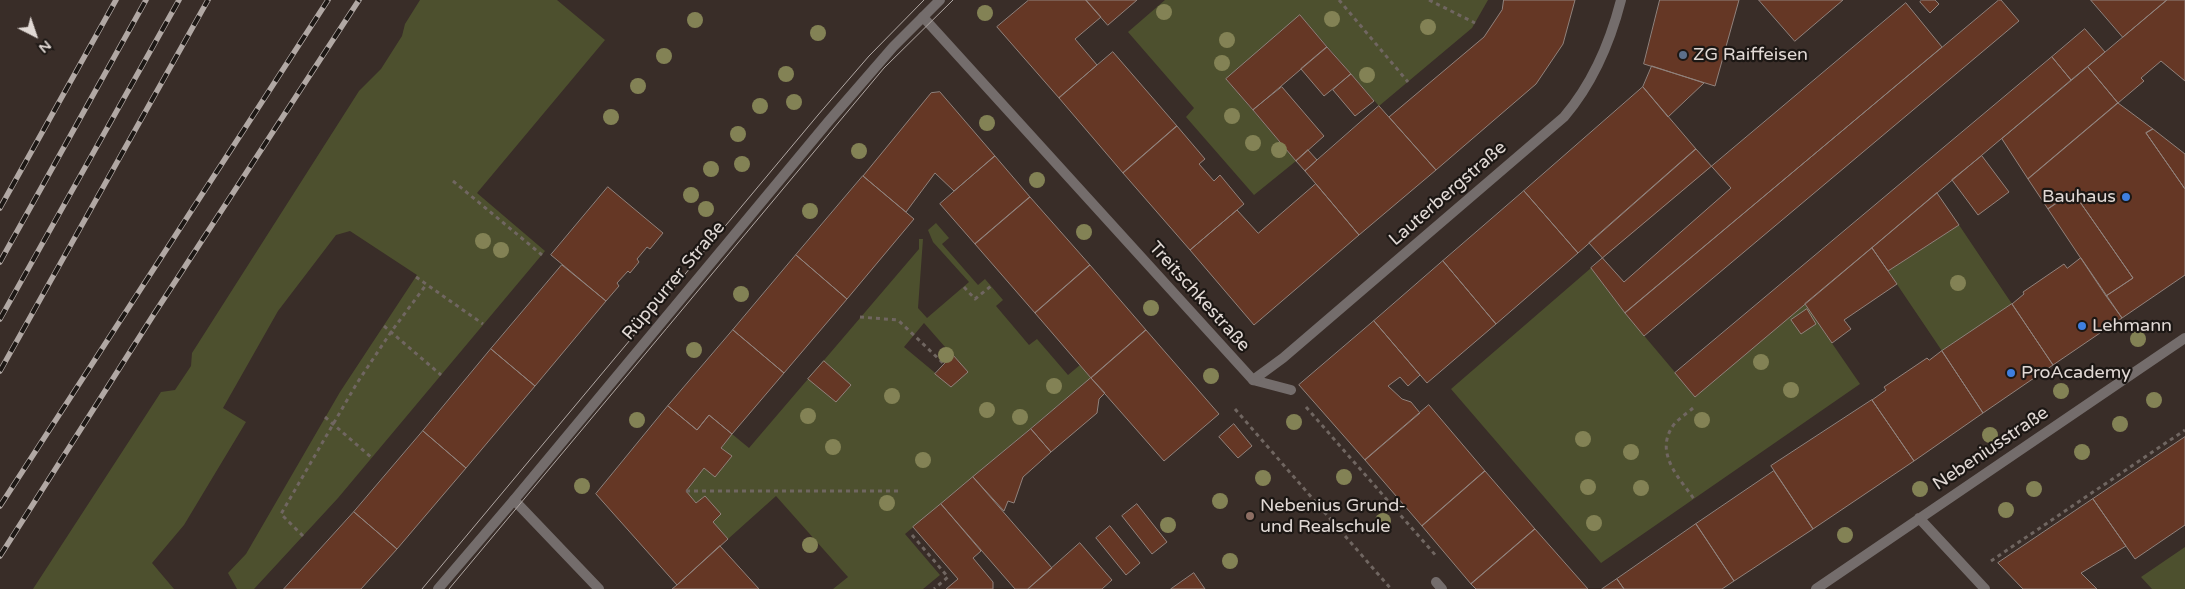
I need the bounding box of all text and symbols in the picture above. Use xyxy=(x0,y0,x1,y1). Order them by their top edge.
north arrow xyxy=(10,10,60,60)
text: N xyxy=(35,37,55,57)
place label: ZG Raiffeisen xyxy=(1693,44,1808,66)
marker: ZG Raiffeisen xyxy=(1677,49,1689,61)
street label: Lauterbergstraße xyxy=(1385,137,1511,251)
place label: Bauhaus xyxy=(2042,186,2116,208)
marker: Bauhaus xyxy=(2120,191,2132,203)
street label: Rüppurrer Straße xyxy=(618,217,730,345)
street label: Treitschkestraße xyxy=(1144,238,1254,356)
place label: Lehmann xyxy=(2092,315,2172,337)
marker: Lehmann xyxy=(2076,320,2088,332)
place label: ProAcademy xyxy=(2021,362,2131,384)
marker: ProAcademy xyxy=(2005,367,2017,379)
street label: Nebeniusstraße xyxy=(1929,402,2053,496)
place label: Nebenius Grund- und Realschule xyxy=(1260,495,1406,538)
marker: Nebenius Grund- und Realschule xyxy=(1244,510,1256,522)

